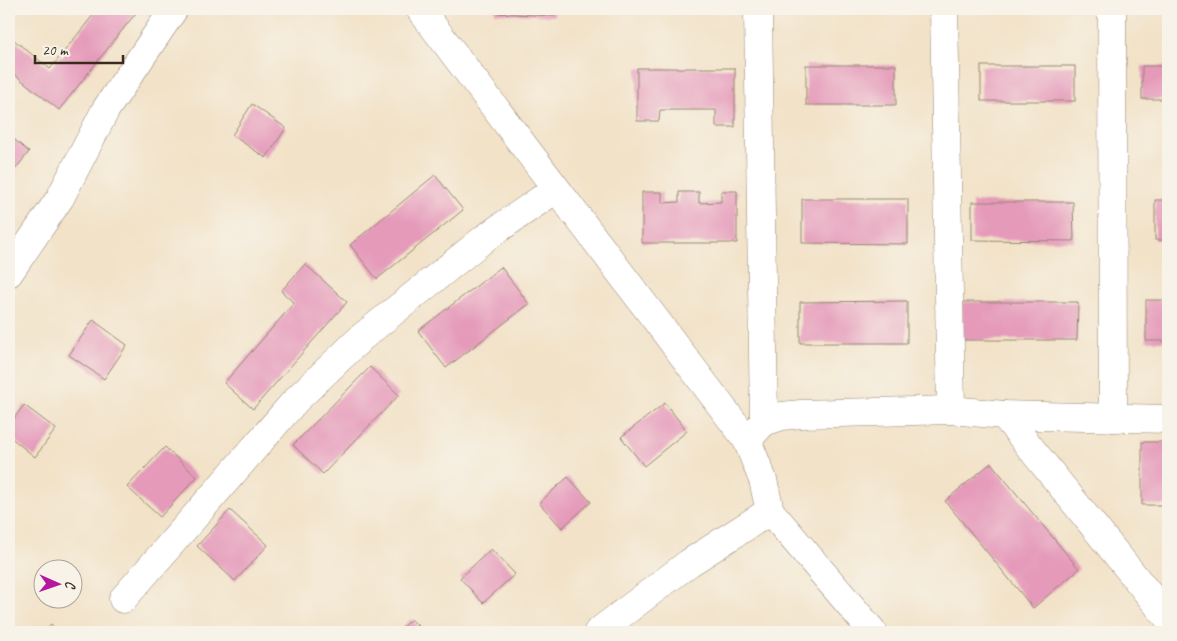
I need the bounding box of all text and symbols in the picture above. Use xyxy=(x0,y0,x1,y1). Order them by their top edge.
scale bar xyxy=(35,32,122,64)
text: 20 m xyxy=(42,41,69,60)
north arrow xyxy=(32,558,82,608)
text: С xyxy=(62,581,79,590)

